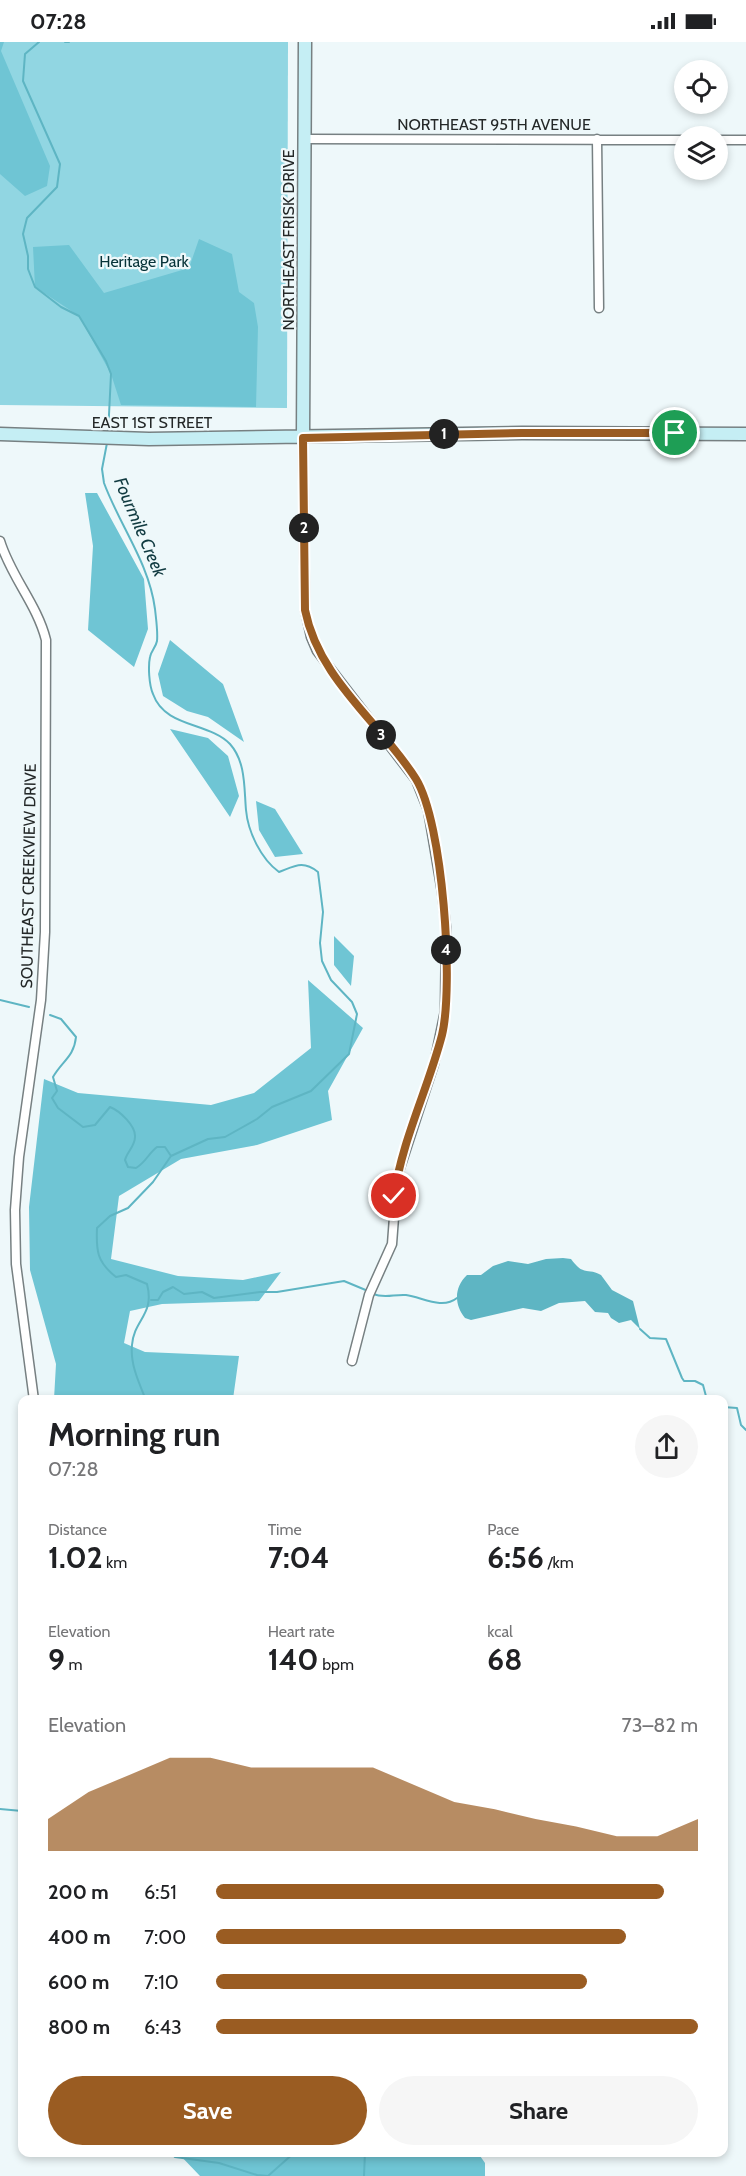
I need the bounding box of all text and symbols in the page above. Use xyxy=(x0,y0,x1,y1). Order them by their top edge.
text: 07:28 xyxy=(30,8,87,35)
map controls xyxy=(674,60,728,180)
button: locate xyxy=(674,60,728,114)
street label: NORTHEAST 95TH AVENUE xyxy=(397,115,591,134)
button: layers xyxy=(674,126,728,180)
street label: NORTHEAST FRISK DRIVE xyxy=(279,149,298,331)
park label: Heritage Park xyxy=(99,252,190,271)
pin xyxy=(649,407,700,458)
street label: EAST 1ST STREET xyxy=(92,413,213,432)
icon: arrive xyxy=(658,416,691,449)
pin: 1 xyxy=(429,419,459,449)
text: 1 xyxy=(441,424,447,443)
water label: Fourmile Creek xyxy=(109,474,171,581)
pin: 2 xyxy=(289,513,319,543)
text: 2 xyxy=(300,518,308,537)
pin: 3 xyxy=(366,720,396,750)
text: 3 xyxy=(377,725,385,744)
street label: SOUTHEAST CREEKVIEW DRIVE xyxy=(17,763,40,989)
pin: 4 xyxy=(431,935,461,965)
text: 4 xyxy=(441,940,451,959)
pin xyxy=(368,1170,419,1221)
icon: check xyxy=(377,1179,410,1212)
text: Morning run xyxy=(48,1414,220,1454)
button: share xyxy=(635,1415,698,1478)
text: 07:28 xyxy=(48,1457,99,1481)
text: Distance xyxy=(48,1520,107,1539)
text: Time xyxy=(268,1520,302,1539)
text: Pace xyxy=(487,1520,519,1539)
text: 1.02 xyxy=(48,1539,103,1576)
text: 7:04 xyxy=(268,1539,329,1576)
text: 6:56 xyxy=(487,1539,544,1576)
text: km xyxy=(103,1553,127,1572)
text: /km xyxy=(544,1553,574,1572)
text: Elevation xyxy=(48,1622,111,1641)
text: Heart rate xyxy=(268,1622,335,1641)
text: kcal xyxy=(487,1622,513,1641)
text: 9 xyxy=(48,1641,65,1678)
text: 140 xyxy=(268,1641,319,1678)
text: 68 xyxy=(487,1641,522,1678)
text: m xyxy=(65,1655,83,1674)
text: bpm xyxy=(319,1655,354,1674)
text: Elevation xyxy=(48,1713,126,1737)
text: 73–82 m xyxy=(622,1713,698,1737)
text: 200 m xyxy=(48,1880,109,1904)
text: 6:51 xyxy=(144,1880,177,1904)
text: 400 m xyxy=(48,1925,111,1949)
text: 7:00 xyxy=(144,1925,186,1949)
text: 600 m xyxy=(48,1970,109,1994)
text: 7:10 xyxy=(144,1970,179,1994)
text: 800 m xyxy=(48,2015,110,2039)
text: 6:43 xyxy=(144,2015,182,2039)
button: Save xyxy=(48,2076,367,2145)
button: Share xyxy=(379,2076,698,2145)

